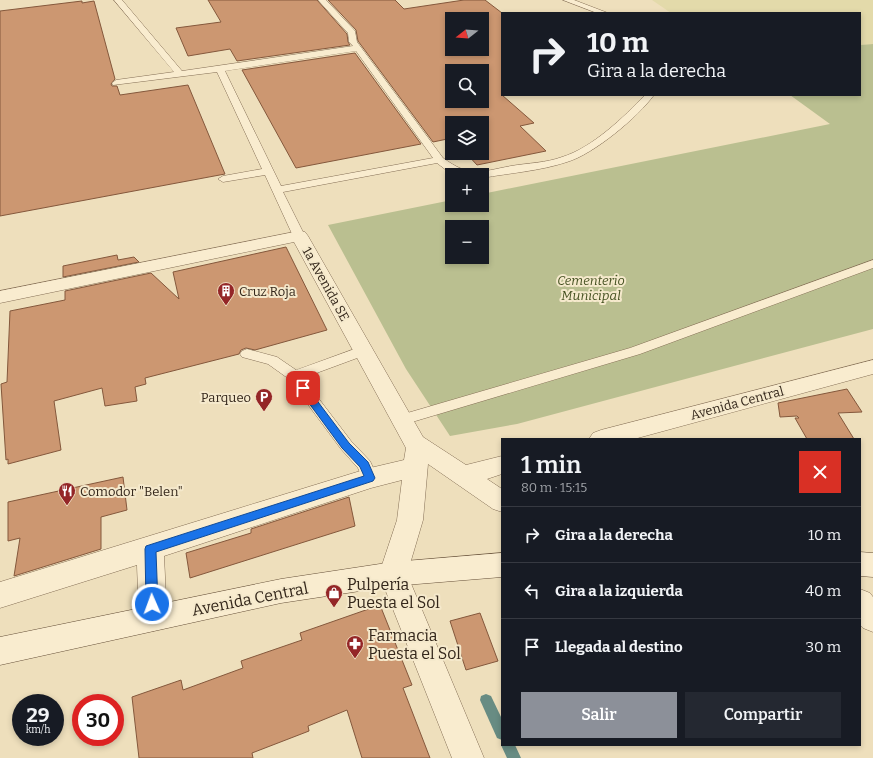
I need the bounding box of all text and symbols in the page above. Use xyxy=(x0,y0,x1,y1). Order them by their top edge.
north arrow xyxy=(445,12,489,56)
map controls xyxy=(445,12,489,264)
text: 10 m xyxy=(587,26,649,59)
icon: right xyxy=(521,28,573,80)
text: Gira a la derecha xyxy=(587,60,726,82)
button: search xyxy=(445,64,489,108)
button: layers xyxy=(445,116,489,160)
button: + xyxy=(445,168,489,212)
button: − xyxy=(445,220,489,264)
street label: 1a Avenida SE xyxy=(299,244,353,324)
park label: Cementerio Municipal xyxy=(557,273,625,303)
building icon: Cruz Roja xyxy=(216,281,236,306)
place label: Cruz Roja xyxy=(239,284,296,299)
pin xyxy=(286,371,320,405)
icon: arrive xyxy=(292,377,314,399)
street label: Avenida Central xyxy=(689,383,786,423)
parking icon: Parqueo xyxy=(254,387,274,412)
place label: Parqueo xyxy=(201,390,251,405)
text: 1 min xyxy=(521,451,581,479)
button: close xyxy=(799,451,841,493)
text: 80 m · 15:15 xyxy=(521,480,587,495)
restaurant icon: Comodor "Belen" xyxy=(57,481,77,506)
place label: Comodor "Belen" xyxy=(80,484,183,499)
icon: right xyxy=(521,524,543,546)
text: Gira a la derecha xyxy=(555,526,673,544)
text: 10 m xyxy=(808,526,841,544)
place label: Pulpería Puesta el Sol xyxy=(347,575,440,612)
street label: Avenida Central xyxy=(190,578,310,620)
icon: left xyxy=(521,580,543,602)
text: Gira a la izquierda xyxy=(555,582,683,600)
text: 40 m xyxy=(805,582,841,600)
position arrow xyxy=(131,583,173,625)
shop icon: Pulpería Puesta el Sol xyxy=(324,583,344,608)
place label: Farmacia Puesta el Sol xyxy=(368,626,461,663)
pharmacy icon: Farmacia Puesta el Sol xyxy=(345,634,365,659)
icon: arrive xyxy=(521,636,543,658)
text: Llegada al destino xyxy=(555,638,683,656)
text: 30 m xyxy=(806,638,841,656)
button: Salir xyxy=(521,692,677,738)
button: Compartir xyxy=(685,692,841,738)
speed limit sign: 30 xyxy=(72,694,124,746)
text: 29 xyxy=(26,703,50,727)
text: km/h xyxy=(26,724,50,736)

